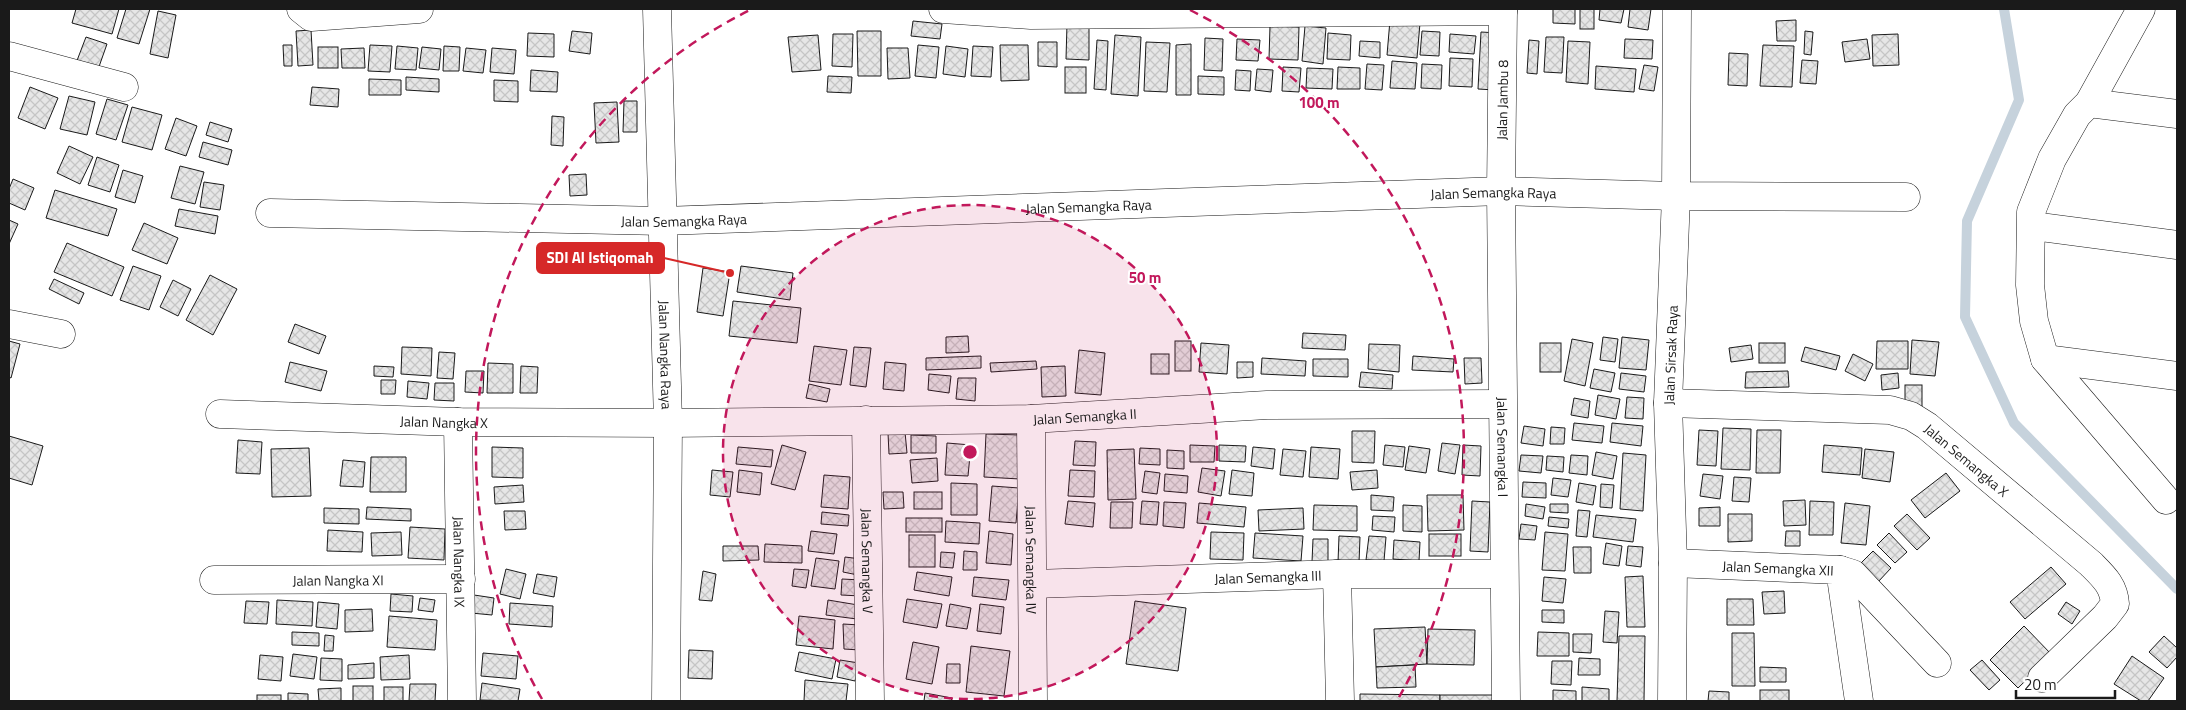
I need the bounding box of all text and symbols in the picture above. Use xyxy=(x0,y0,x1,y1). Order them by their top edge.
street label: Jalan Jambu 8 xyxy=(1491,59,1513,140)
text: 100 m xyxy=(1298,91,1340,114)
street label: Jalan Semangka Raya xyxy=(1430,180,1557,204)
street label: Jalan Semangka Raya xyxy=(1025,193,1152,219)
street label: Jalan Semangka Raya xyxy=(621,208,747,232)
callout: SDI Al Istiqomah xyxy=(537,243,664,273)
text: SDI Al Istiqomah xyxy=(546,246,654,269)
text: 50 m xyxy=(1129,266,1161,289)
street label: Jalan Nangka Raya xyxy=(654,300,678,410)
street label: Jalan Sirsak Raya xyxy=(1657,305,1682,405)
street label: Jalan Semangka I xyxy=(1493,397,1515,497)
street label: Jalan Semangka II xyxy=(1032,402,1137,429)
street label: Jalan Nangka X xyxy=(400,410,488,433)
street label: Jalan Semangka X xyxy=(1920,418,2014,501)
centre of rings xyxy=(961,443,979,461)
street label: Jalan Semangka IV xyxy=(1021,506,1043,614)
street label: Jalan Semangka V xyxy=(857,508,879,614)
street label: Jalan Nangka IX xyxy=(449,516,471,608)
street label: Jalan Semangka XII xyxy=(1722,555,1834,580)
street label: Jalan Semangka III xyxy=(1214,564,1322,589)
street label: Jalan Nangka XI xyxy=(292,569,384,590)
scale bar xyxy=(2016,668,2115,700)
text: 20 m xyxy=(2024,673,2057,696)

